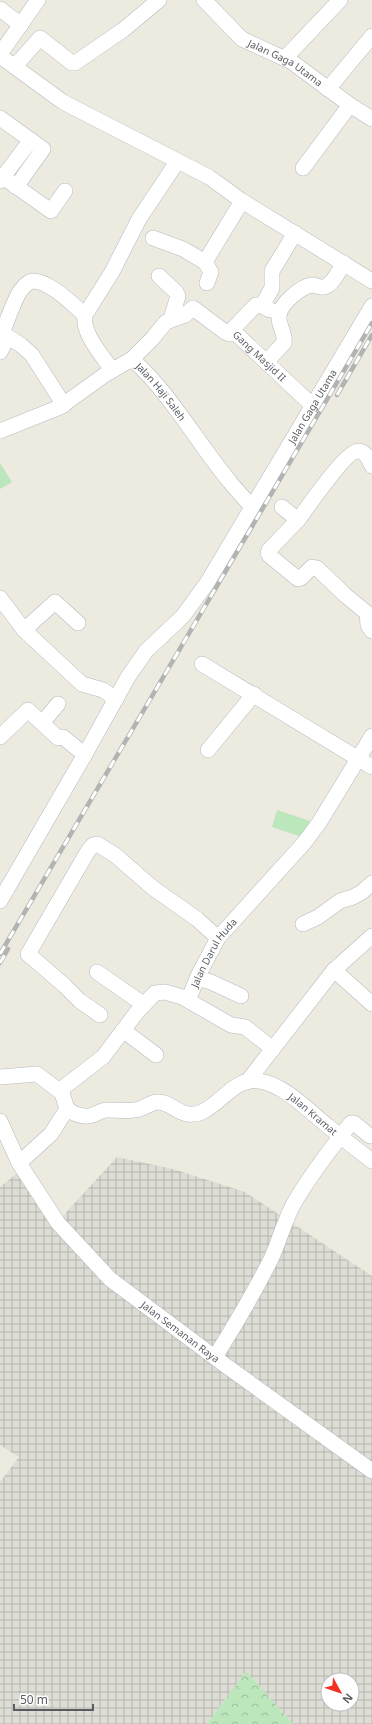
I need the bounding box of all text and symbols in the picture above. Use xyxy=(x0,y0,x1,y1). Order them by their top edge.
street label: Jalan Gaga Utama xyxy=(245,35,326,89)
street label: Gang Masjid II xyxy=(230,328,289,384)
street label: Jalan Haji Saleh xyxy=(132,359,189,423)
street label: Jalan Gaga Utama xyxy=(284,367,340,447)
street label: Jalan Darul Huda xyxy=(187,915,240,990)
street label: Jalan Kramat xyxy=(285,1089,341,1139)
street label: Jalan Semanan Raya xyxy=(137,1297,223,1366)
north arrow xyxy=(320,1672,360,1712)
scale bar xyxy=(14,1686,93,1712)
text: N xyxy=(339,1690,357,1707)
text: 50 m xyxy=(20,1691,48,1708)

